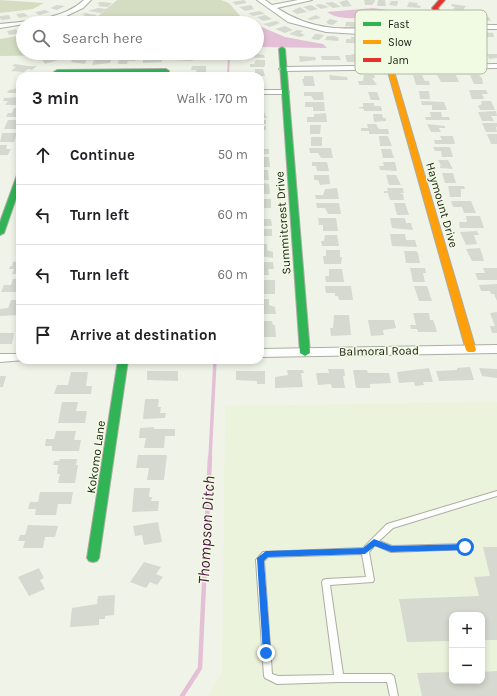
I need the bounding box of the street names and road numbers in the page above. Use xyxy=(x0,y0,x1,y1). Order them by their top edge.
street label: Haymount Drive xyxy=(423,161,461,249)
street label: Summitcrest Drive xyxy=(272,171,294,275)
street label: Balmoral Road xyxy=(339,343,419,359)
street label: Kokomo Lane xyxy=(84,420,108,494)

